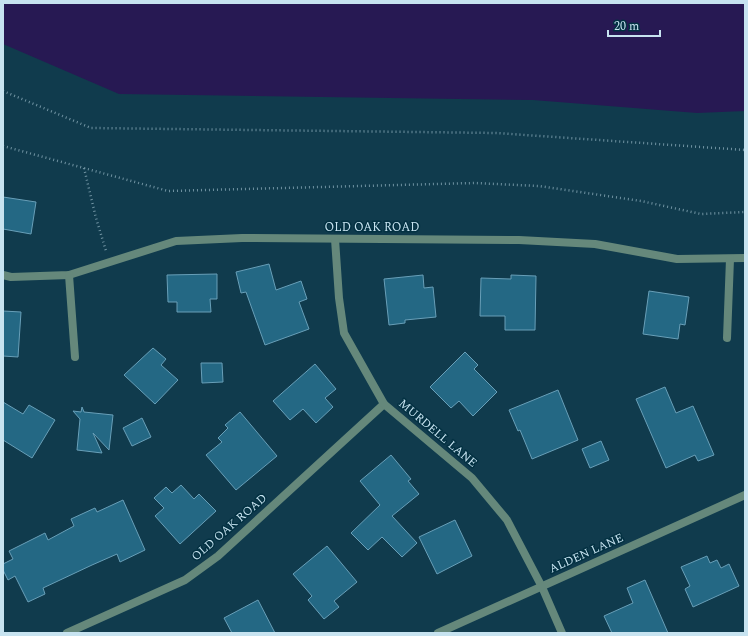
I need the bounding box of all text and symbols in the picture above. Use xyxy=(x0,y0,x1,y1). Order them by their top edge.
scale bar xyxy=(608,12,660,38)
text: 20 m xyxy=(614,17,639,36)
street label: OLD OAK ROAD xyxy=(325,218,419,237)
street label: MURDELL LANE xyxy=(394,395,481,472)
street label: OLD OAK ROAD xyxy=(187,489,271,566)
street label: ALDEN LANE xyxy=(546,529,627,578)

